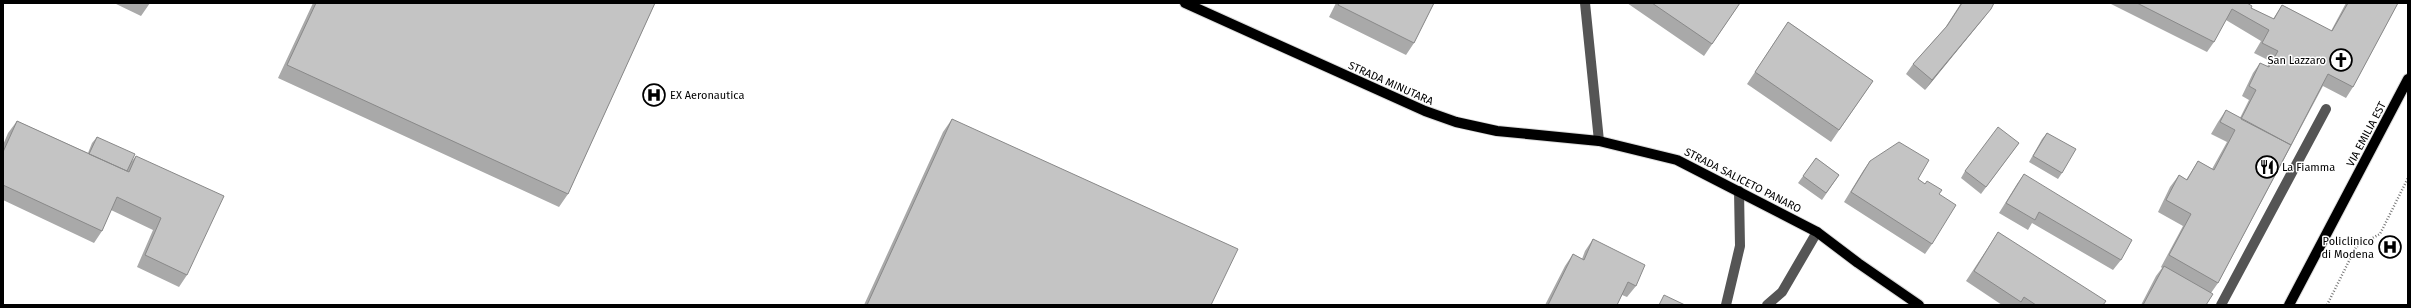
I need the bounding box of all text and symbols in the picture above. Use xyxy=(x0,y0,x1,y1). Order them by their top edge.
church icon: San Lazzaro xyxy=(2328,47,2354,73)
place label: San Lazzaro xyxy=(2268,54,2326,67)
street label: STRADA MINUTARA xyxy=(1346,59,1436,108)
hospital icon: EX Aeronautica xyxy=(641,82,667,108)
place label: EX Aeronautica xyxy=(670,89,744,102)
street label: VIA EMILIA EST xyxy=(2344,99,2389,169)
street label: STRADA SALICETO PANARO xyxy=(1682,145,1803,216)
restaurant icon: La Fiamma xyxy=(2254,154,2280,180)
place label: La Fiamma xyxy=(2282,161,2335,174)
hospital icon: Policlinico di Modena xyxy=(2377,234,2403,260)
place label: Policlinico di Modena xyxy=(2321,235,2374,261)

